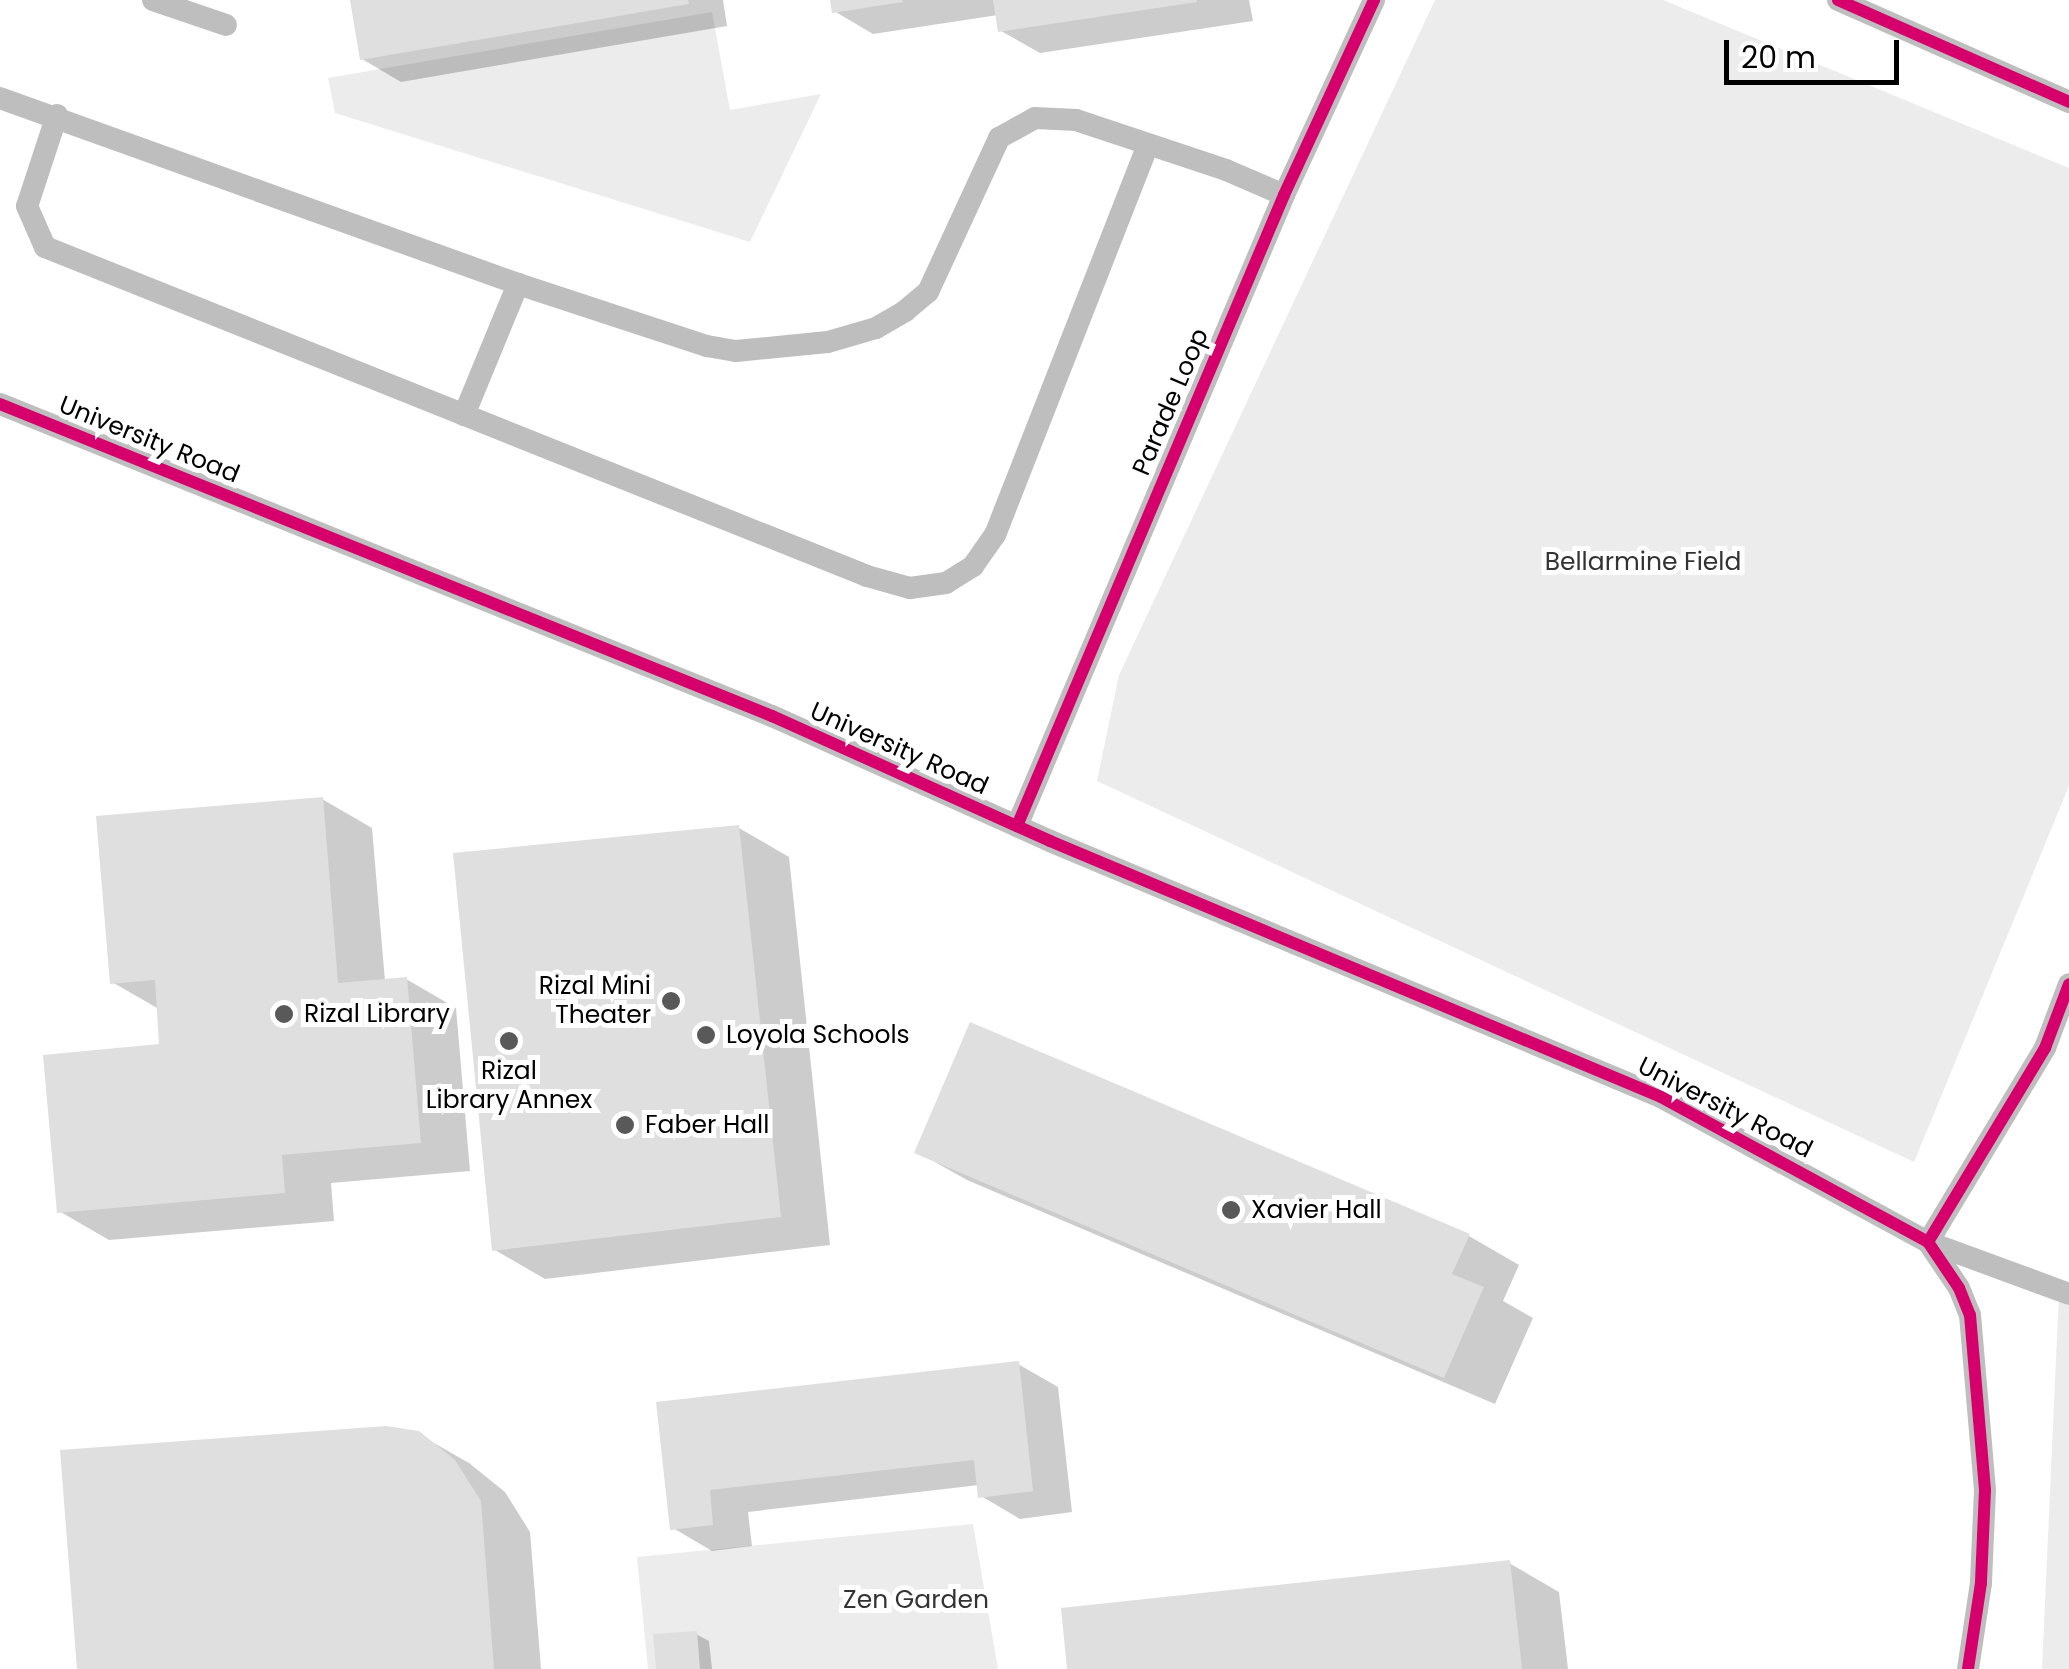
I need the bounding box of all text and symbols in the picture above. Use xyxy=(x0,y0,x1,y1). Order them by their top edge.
scale bar xyxy=(1729,20,1904,82)
text: 20 m xyxy=(1741,36,1816,79)
street label: Parade Loop xyxy=(1127,324,1215,480)
street label: University Road xyxy=(54,390,244,490)
park label: Bellarmine Field xyxy=(1545,547,1741,577)
street label: University Road xyxy=(805,696,993,802)
place label: Rizal Mini Theater xyxy=(539,972,651,1031)
marker: Rizal Mini Theater xyxy=(660,990,682,1012)
place label: Rizal Library xyxy=(304,999,450,1029)
marker: Rizal Library xyxy=(273,1003,295,1025)
place label: Loyola Schools xyxy=(726,1020,910,1050)
marker: Loyola Schools xyxy=(695,1024,717,1046)
marker: Rizal Library Annex xyxy=(498,1030,520,1052)
street label: University Road xyxy=(1633,1051,1817,1165)
place label: Rizal Library Annex xyxy=(426,1057,592,1116)
place label: Faber Hall xyxy=(645,1110,769,1140)
marker: Faber Hall xyxy=(614,1114,636,1136)
place label: Xavier Hall xyxy=(1251,1195,1382,1225)
marker: Xavier Hall xyxy=(1220,1199,1242,1221)
park label: Zen Garden xyxy=(843,1585,989,1615)

